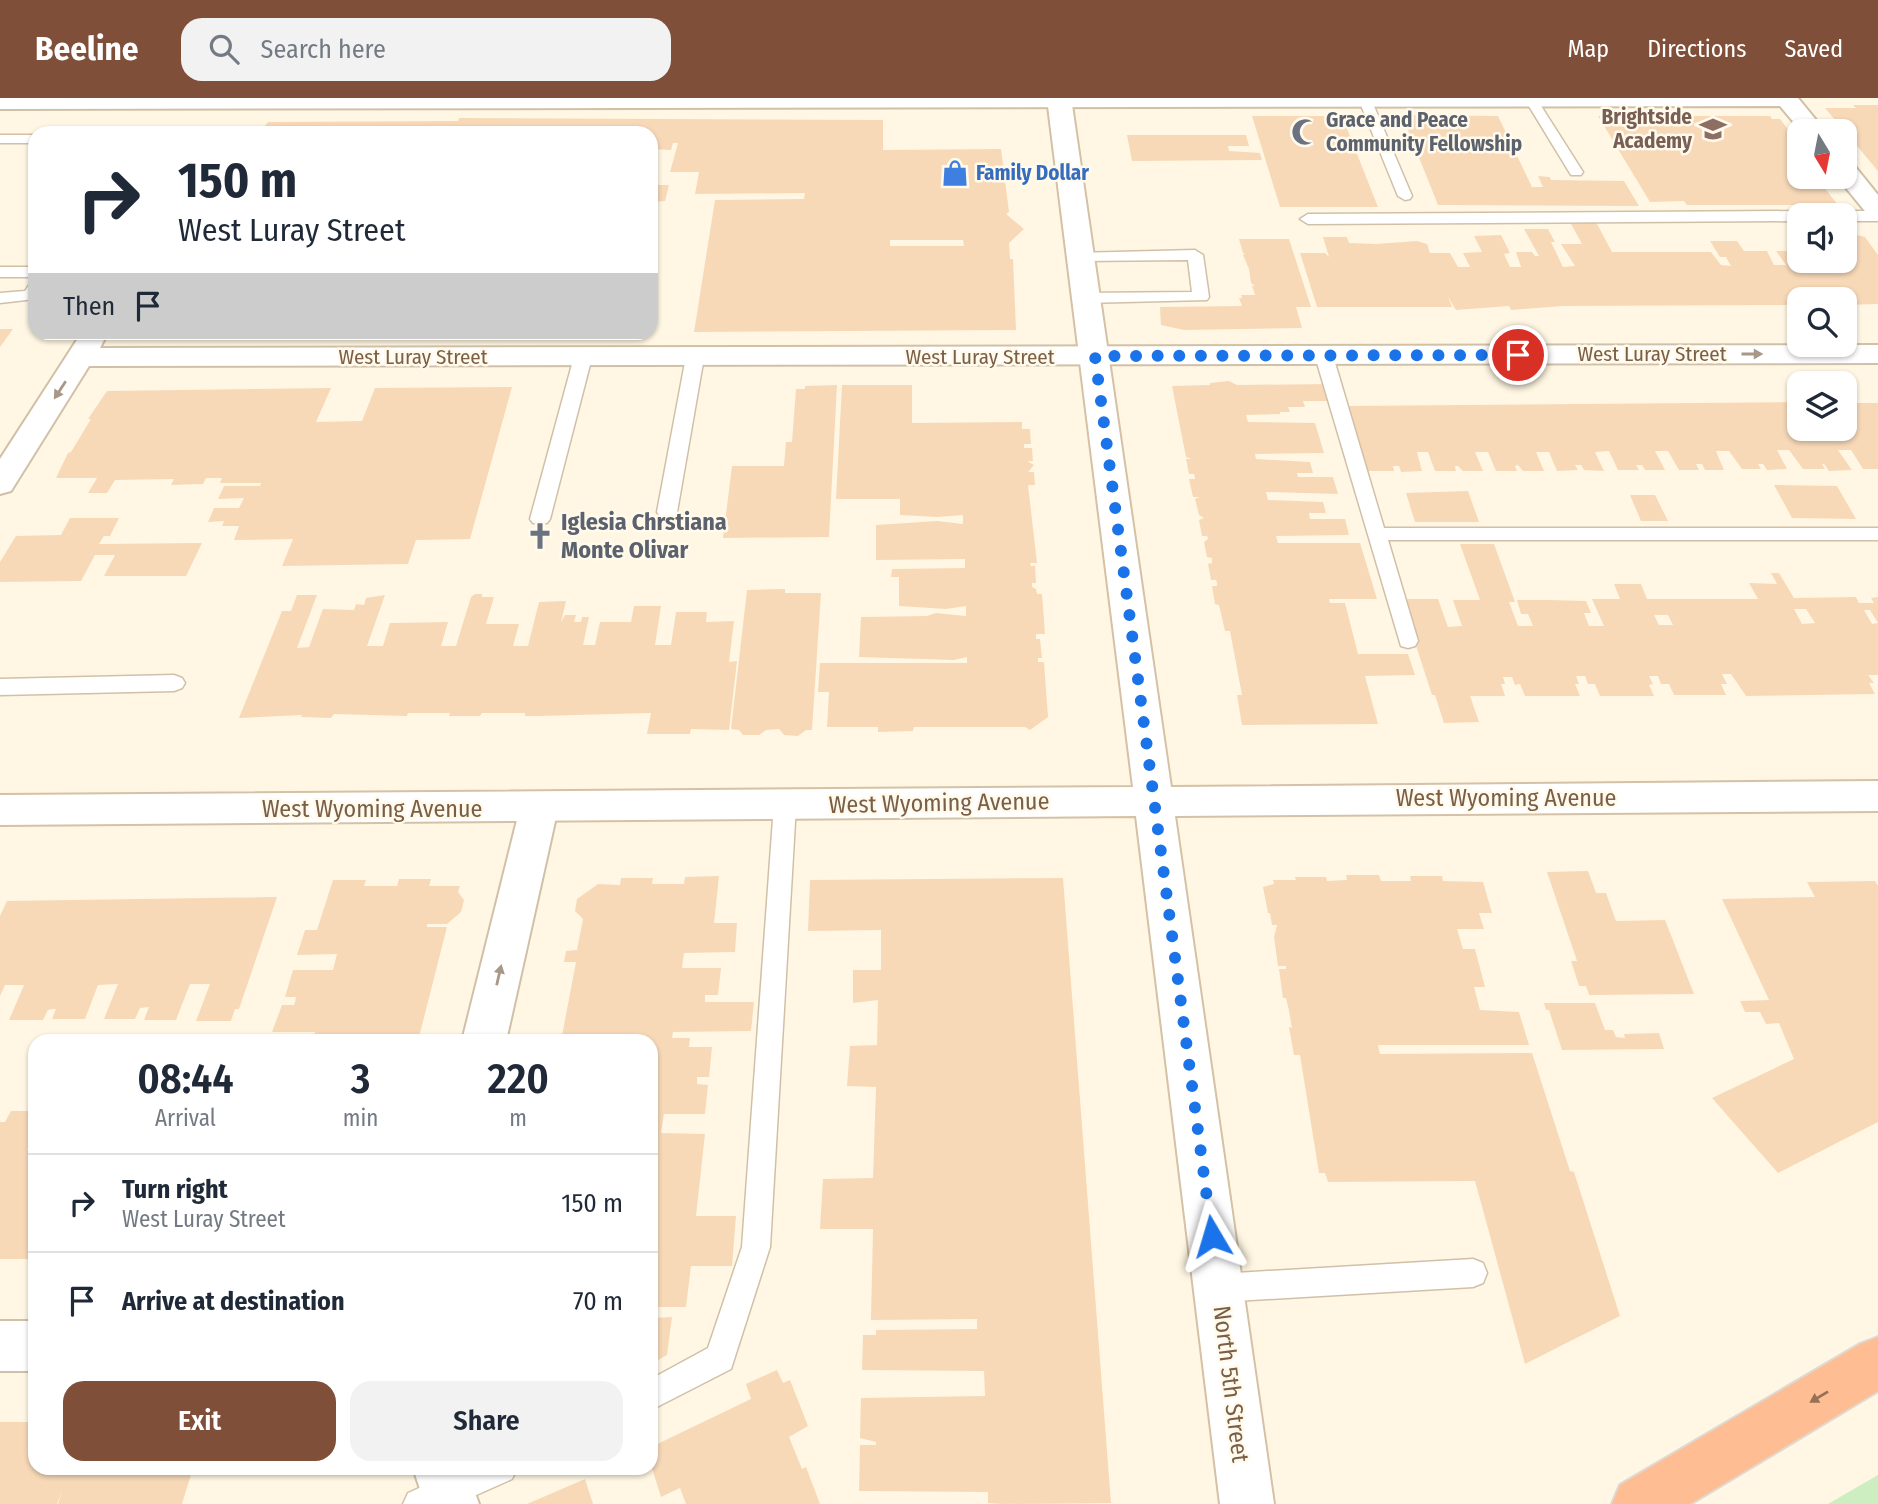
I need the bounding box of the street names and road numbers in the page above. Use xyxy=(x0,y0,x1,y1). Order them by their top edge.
street label: West Luray Street xyxy=(1577,341,1727,367)
street label: West Luray Street xyxy=(338,344,488,370)
street label: West Luray Street xyxy=(905,344,1055,370)
street label: West Wyoming Avenue xyxy=(1396,784,1616,812)
street label: West Wyoming Avenue xyxy=(828,787,1050,819)
street label: West Wyoming Avenue xyxy=(262,795,482,823)
street label: North 5th Street xyxy=(1207,1304,1255,1464)

